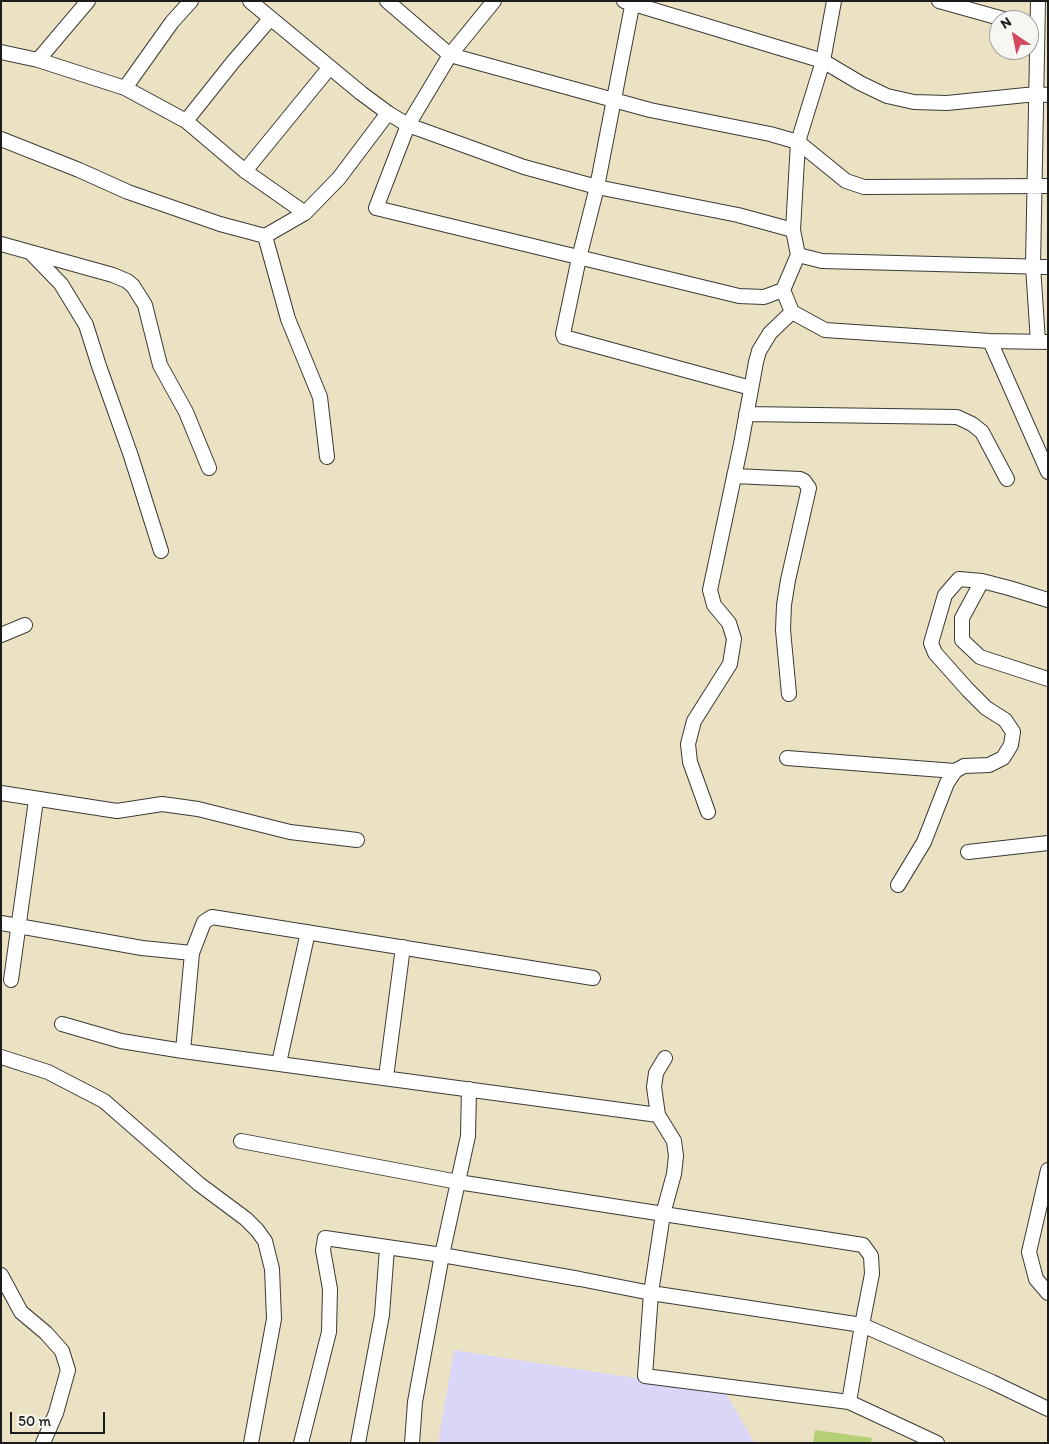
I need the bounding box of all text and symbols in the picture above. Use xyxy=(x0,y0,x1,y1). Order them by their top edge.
north arrow xyxy=(989,10,1039,60)
text: N xyxy=(997,13,1015,33)
scale bar xyxy=(12,1402,108,1434)
text: 50 m xyxy=(18,1412,51,1430)

